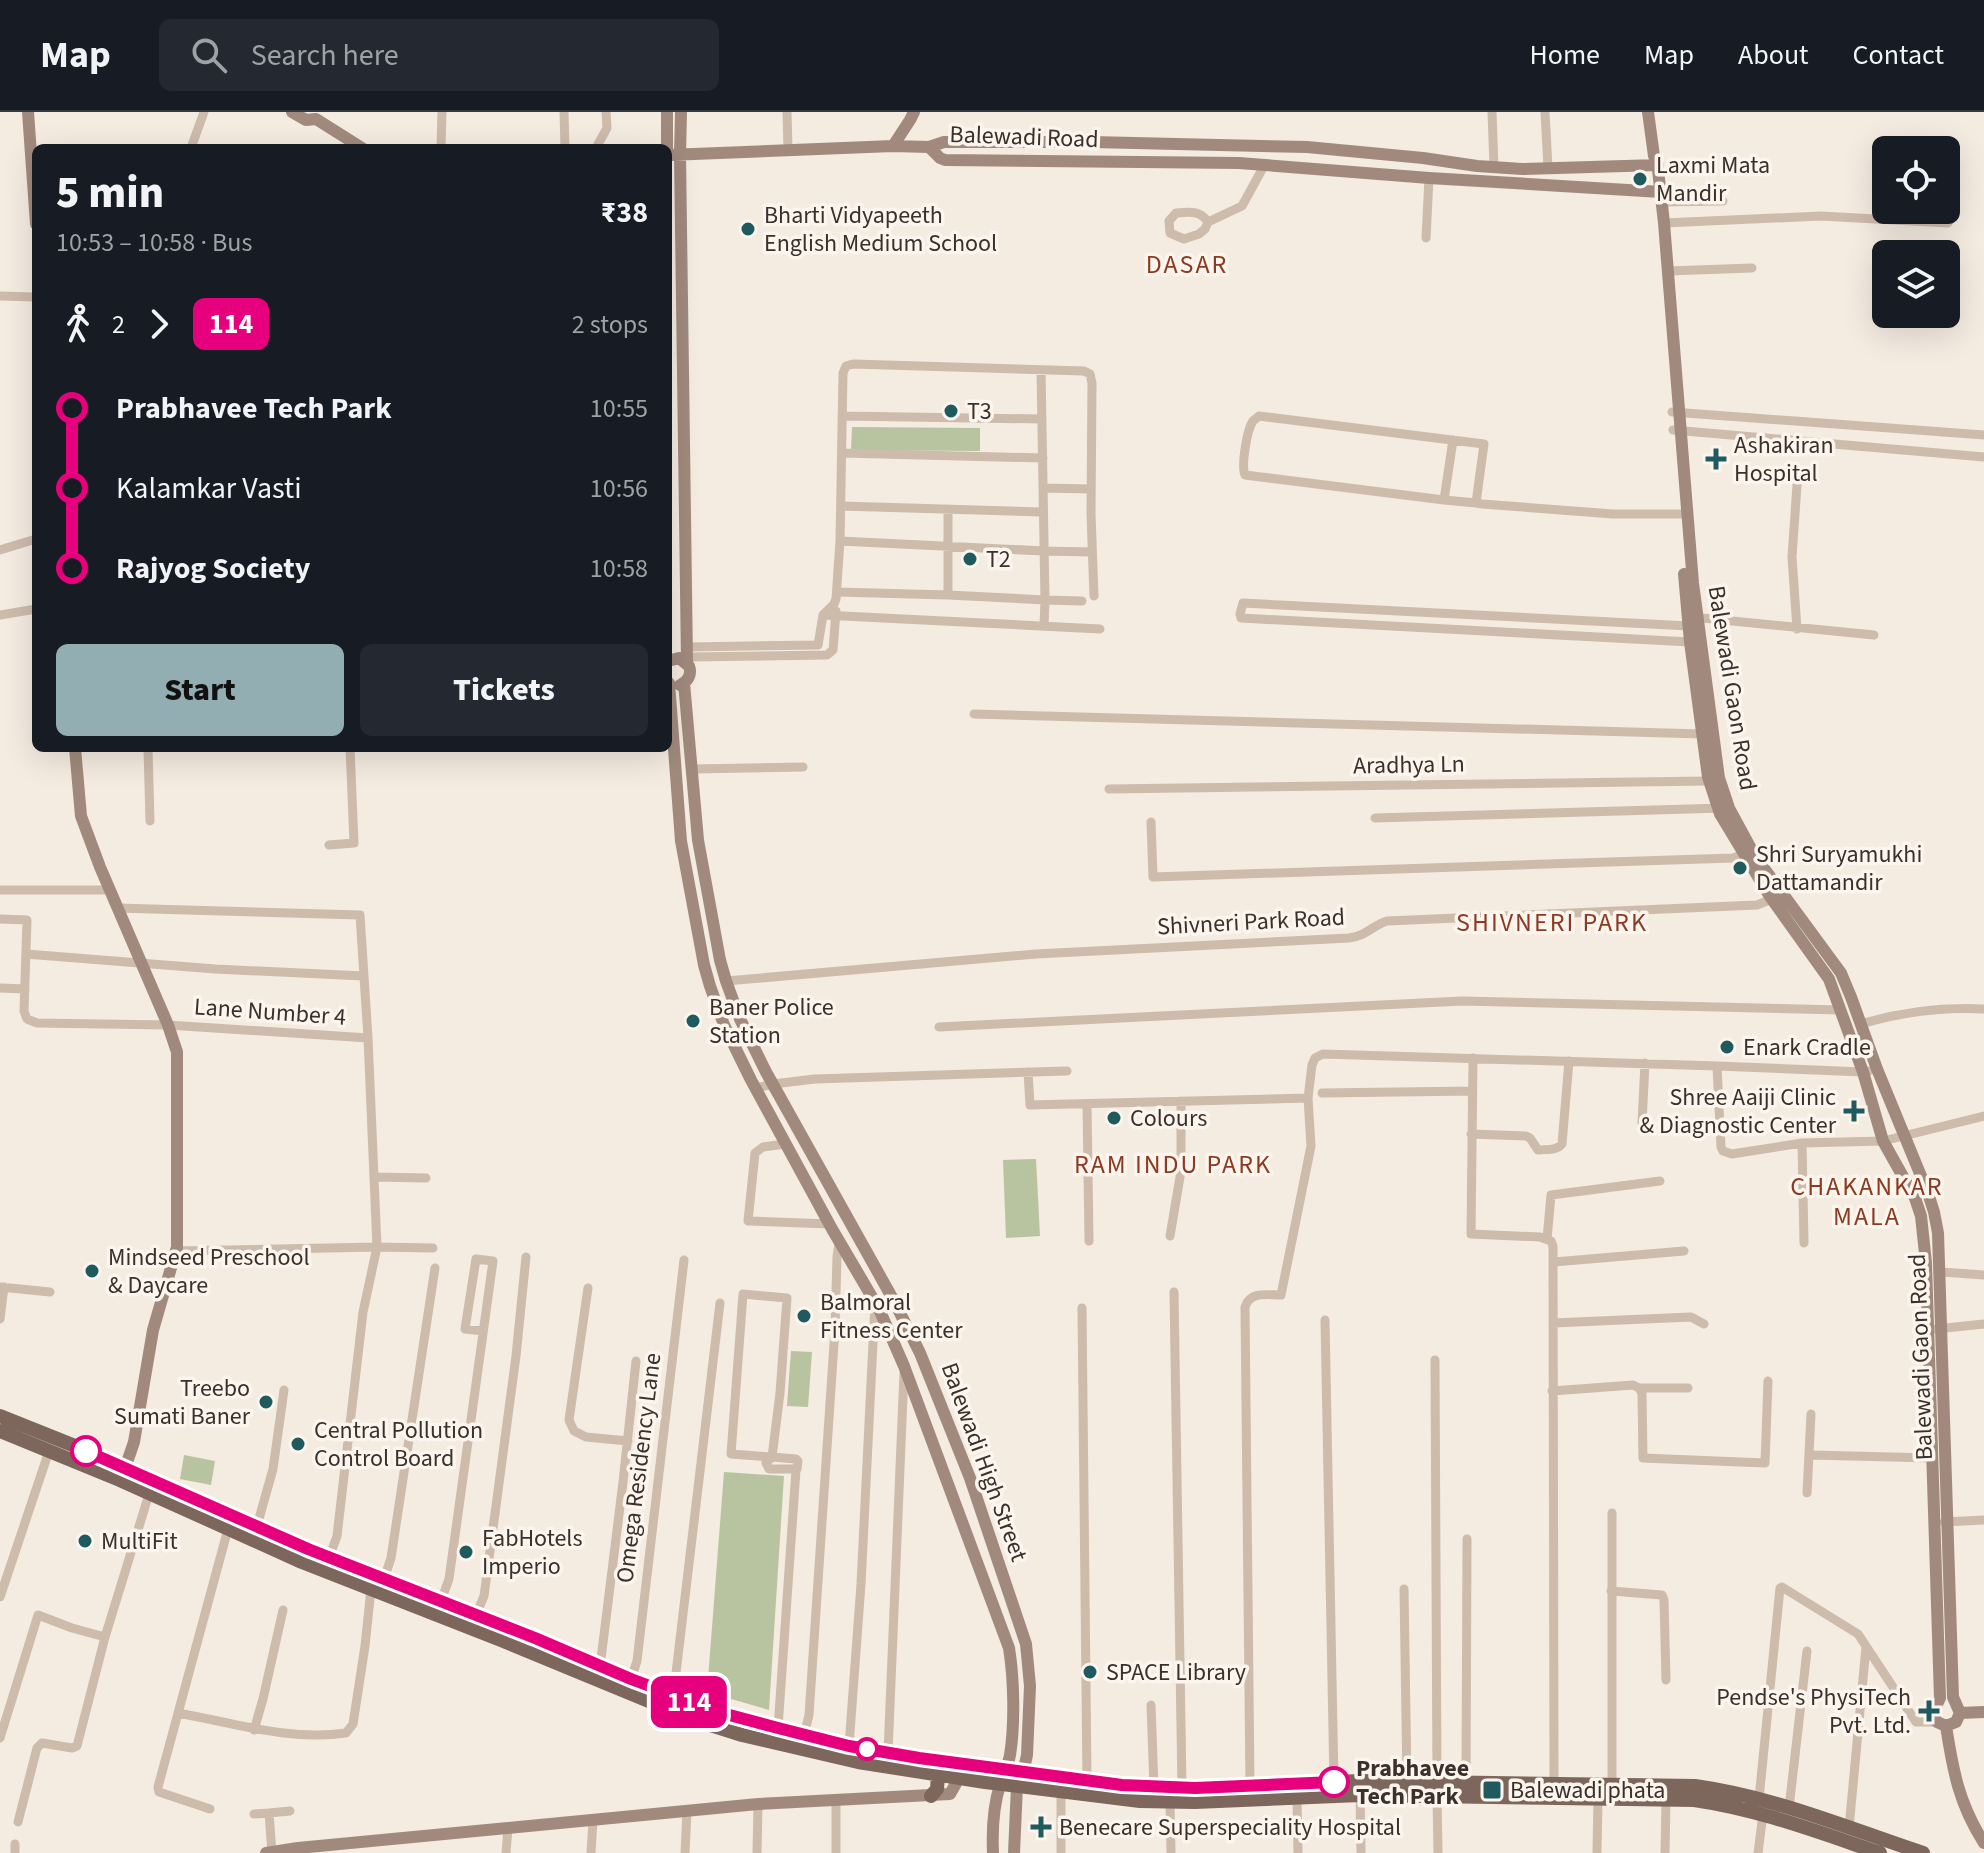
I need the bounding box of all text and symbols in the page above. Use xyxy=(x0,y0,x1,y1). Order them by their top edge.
search box xyxy=(159,19,719,91)
text: Map xyxy=(40,28,111,82)
icon: search xyxy=(187,33,231,77)
text: Search here xyxy=(251,34,399,77)
text: Home xyxy=(1529,35,1600,75)
text: Map xyxy=(1644,35,1694,75)
text: About xyxy=(1738,35,1809,75)
text: Contact xyxy=(1853,35,1944,75)
street label: Balewadi Road xyxy=(949,117,1099,157)
map controls xyxy=(1872,136,1960,328)
button: locate xyxy=(1872,136,1960,224)
place label: Laxmi Mata Mandir xyxy=(1656,148,1770,211)
text: 5 min xyxy=(56,162,164,225)
marker: Laxmi Mata Mandir xyxy=(1631,170,1649,188)
text: ₹38 xyxy=(600,191,648,234)
place label: Bharti Vidyapeeth English Medium School xyxy=(764,198,997,261)
marker: Bharti Vidyapeeth English Medium School xyxy=(739,220,757,238)
text: 10:53 – 10:58 · Bus xyxy=(56,224,252,261)
button: layers xyxy=(1872,240,1960,328)
district label: DASAR xyxy=(1146,246,1228,283)
icon: walk xyxy=(56,302,100,346)
icon: forward xyxy=(137,302,181,346)
text: 114 xyxy=(209,304,253,344)
text: 2 xyxy=(112,306,125,343)
text: 2 stops xyxy=(572,306,648,343)
text: Prabhavee Tech Park xyxy=(116,387,392,430)
text: 10:55 xyxy=(590,390,648,427)
place label: T3 xyxy=(967,394,992,429)
marker: T3 xyxy=(942,402,960,420)
place label: Ashakiran Hospital xyxy=(1734,428,1834,491)
marker: Ashakiran Hospital xyxy=(1705,448,1727,470)
text: Kalamkar Vasti xyxy=(116,467,302,510)
text: 10:56 xyxy=(590,470,648,507)
place label: T2 xyxy=(986,542,1011,577)
text: Rajyog Society xyxy=(116,547,310,590)
text: 10:58 xyxy=(590,550,648,587)
marker: T2 xyxy=(961,550,979,568)
street label: Balewadi Gaon Road xyxy=(1699,583,1765,793)
button: Start xyxy=(56,644,344,736)
button: Tickets xyxy=(360,644,648,736)
street label: Aradhya Ln xyxy=(1353,747,1465,783)
place label: Shri Suryamukhi Dattamandir xyxy=(1756,837,1922,900)
marker: Shri Suryamukhi Dattamandir xyxy=(1731,859,1749,877)
street label: Shivneri Park Road xyxy=(1156,900,1346,944)
district label: SHIVNERI PARK xyxy=(1456,904,1648,941)
street label: Lane Number 4 xyxy=(193,989,347,1035)
place label: Baner Police Station xyxy=(709,990,834,1053)
marker: Baner Police Station xyxy=(684,1012,702,1030)
place label: Enark Cradle xyxy=(1743,1030,1871,1065)
marker: Enark Cradle xyxy=(1718,1038,1736,1056)
place label: Shree Aaiji Clinic & Diagnostic Center xyxy=(1640,1080,1837,1143)
marker: Shree Aaiji Clinic & Diagnostic Center xyxy=(1843,1100,1865,1122)
place label: Colours xyxy=(1130,1101,1207,1136)
marker: Colours xyxy=(1105,1109,1123,1127)
district label: RAM INDU PARK xyxy=(1074,1146,1272,1183)
district label: CHAKANKAR MALA xyxy=(1790,1168,1944,1235)
place label: Mindseed Preschool & Daycare xyxy=(108,1240,310,1303)
street label: Balewadi Gaon Road xyxy=(1900,1253,1942,1461)
marker: Mindseed Preschool & Daycare xyxy=(83,1262,101,1280)
place label: Balmoral Fitness Center xyxy=(820,1285,963,1348)
marker: Balmoral Fitness Center xyxy=(795,1307,813,1325)
street label: Omega Residency Lane xyxy=(608,1351,670,1585)
street label: Balewadi High Street xyxy=(932,1358,1036,1566)
place label: Treebo Sumati Baner xyxy=(114,1371,251,1434)
marker: Treebo Sumati Baner xyxy=(257,1393,275,1411)
place label: Central Pollution Control Board xyxy=(314,1413,483,1476)
marker: Central Pollution Control Board xyxy=(289,1435,307,1453)
unlabelled marker xyxy=(71,1436,101,1466)
place label: FabHotels Imperio xyxy=(482,1521,583,1584)
place label: MultiFit xyxy=(101,1524,178,1559)
marker: MultiFit xyxy=(76,1532,94,1550)
marker: FabHotels Imperio xyxy=(457,1543,475,1561)
place label: SPACE Library xyxy=(1106,1655,1246,1690)
marker: SPACE Library xyxy=(1081,1663,1099,1681)
line badge: 114 xyxy=(643,1676,735,1728)
place label: Pendse's PhysiTech Pvt. Ltd. xyxy=(1716,1680,1911,1743)
text: 114 xyxy=(667,1682,711,1722)
marker: Pendse's PhysiTech Pvt. Ltd. xyxy=(1918,1700,1940,1722)
unlabelled marker xyxy=(856,1738,878,1760)
place label: Prabhavee Tech Park xyxy=(1356,1751,1469,1814)
marker: Prabhavee Tech Park xyxy=(1319,1767,1349,1797)
place label: Balewadi phata xyxy=(1510,1773,1665,1808)
marker: Balewadi phata xyxy=(1481,1779,1503,1801)
place label: Benecare Superspeciality Hospital xyxy=(1059,1810,1401,1845)
marker: Benecare Superspeciality Hospital xyxy=(1030,1816,1052,1838)

